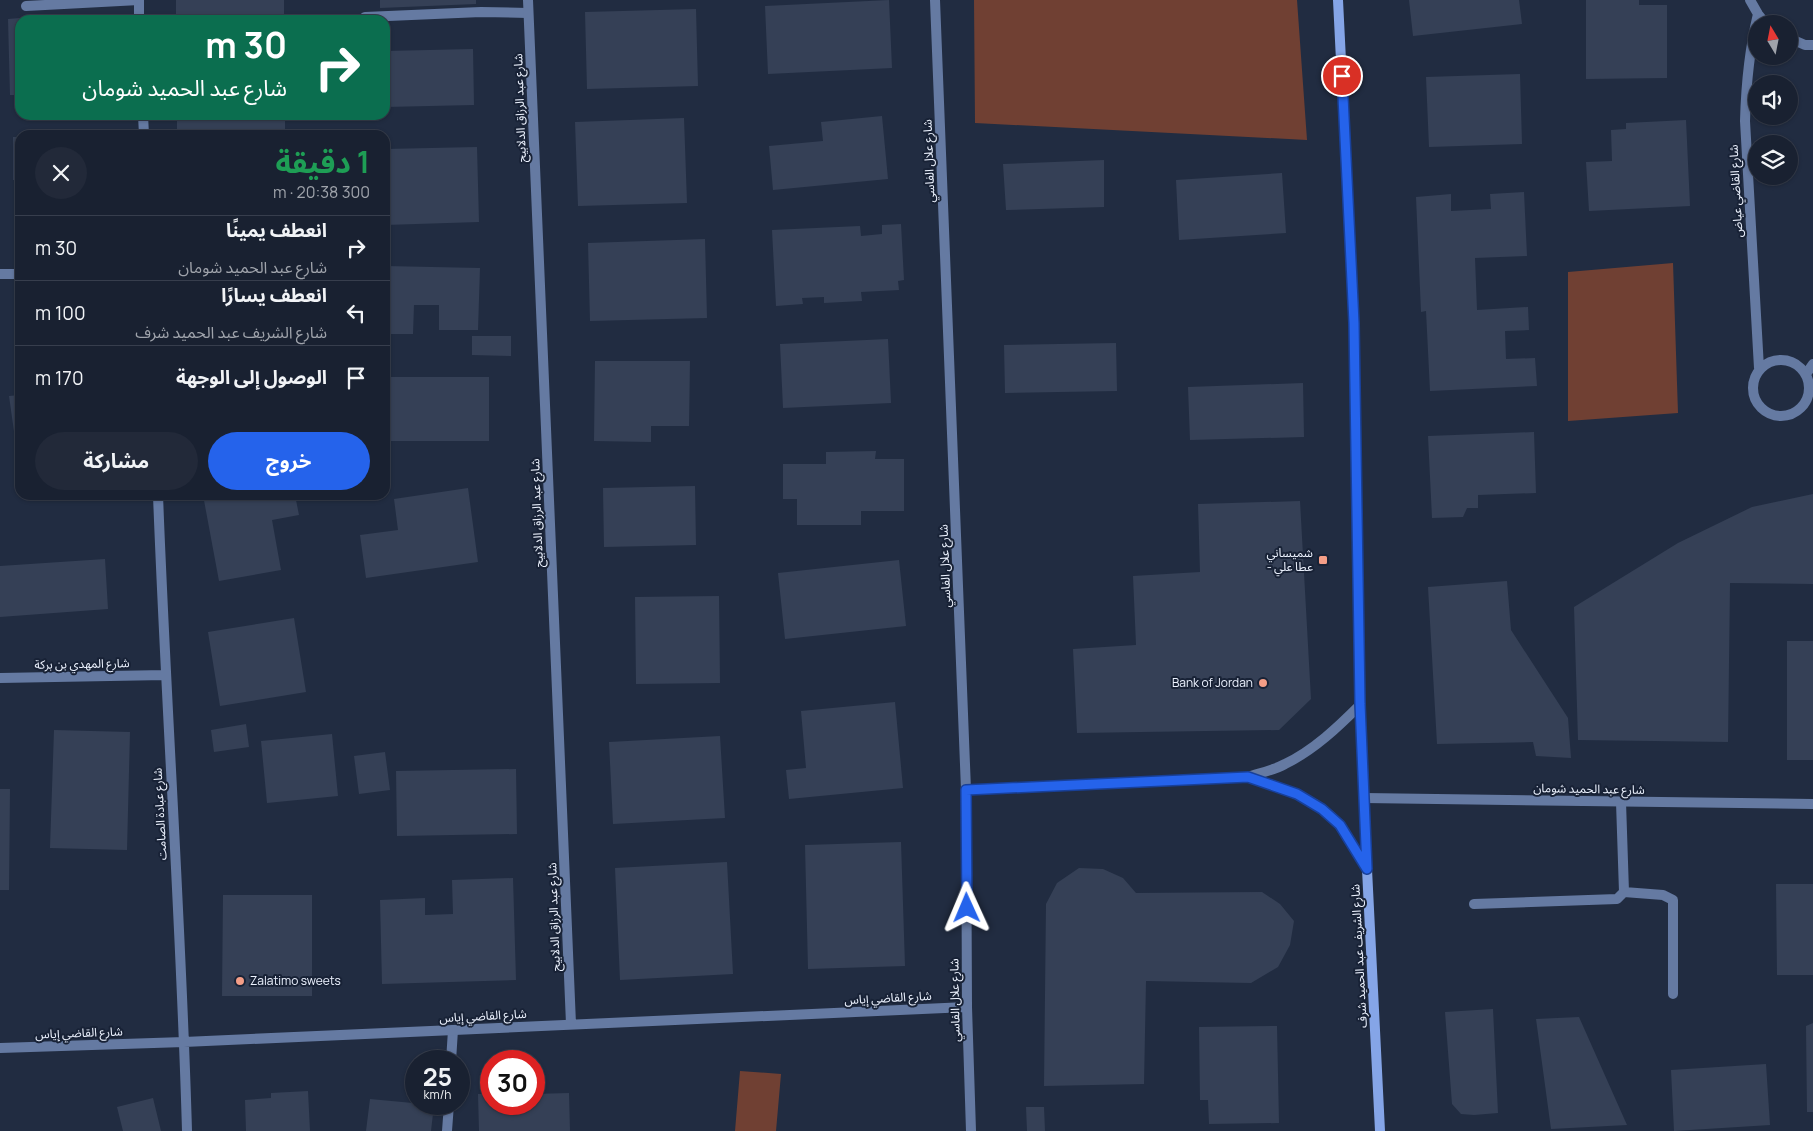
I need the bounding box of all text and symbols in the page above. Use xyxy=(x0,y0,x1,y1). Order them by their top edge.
north arrow xyxy=(1748,15,1798,65)
map controls xyxy=(1748,15,1798,185)
text: 30 m xyxy=(205,21,287,69)
icon: right xyxy=(305,35,370,100)
street label: شارع عبد الرزاق الدلابيح xyxy=(509,53,531,163)
pin xyxy=(1321,55,1363,97)
icon: arrive xyxy=(1328,62,1356,90)
text: شارع عبد الحميد شومان xyxy=(82,73,287,103)
button: sound xyxy=(1748,75,1798,125)
street label: شارع علال الفاسي xyxy=(919,119,940,203)
button: layers xyxy=(1748,135,1798,185)
text: 1 دقيقة xyxy=(275,141,370,182)
street label: شارع القاضي عياض xyxy=(1725,144,1748,238)
button: close xyxy=(35,147,87,199)
text: 300 m · 20:38 xyxy=(273,181,370,203)
text: انعطف يمينًا xyxy=(226,217,327,243)
icon: right xyxy=(342,234,370,262)
text: 30 m xyxy=(35,235,77,261)
text: شارع عبد الحميد شومان xyxy=(178,256,327,278)
text: انعطف يسارًا xyxy=(221,282,327,308)
icon: left xyxy=(342,299,370,327)
text: 100 m xyxy=(35,300,86,326)
text: شارع الشريف عبد الحميد شرف xyxy=(135,321,327,343)
text: الوصول إلى الوجهة xyxy=(176,364,327,390)
icon: arrive xyxy=(342,364,370,392)
text: 170 m xyxy=(35,365,83,391)
button: مشاركة xyxy=(35,432,198,490)
button: خروج xyxy=(208,432,370,490)
street label: شارع عبد الرزاق الدلابيح xyxy=(526,458,548,568)
street label: شارع علال الفاسي xyxy=(935,524,956,608)
place label: شميساني - عطا علي xyxy=(1266,544,1313,577)
marker: شميساني - عطا علي xyxy=(1317,554,1329,566)
street label: شارع المهدي بن بركة xyxy=(34,654,130,675)
place label: Bank of Jordan xyxy=(1172,674,1253,691)
marker: Bank of Jordan xyxy=(1257,677,1269,689)
street label: شارع عبادة الصامت xyxy=(149,767,171,861)
street label: شارع عبد الحميد شومان xyxy=(1533,779,1645,799)
street label: شارع عبد الرزاق الدلابيح xyxy=(543,862,565,972)
position arrow xyxy=(940,881,992,933)
street label: شارع الشريف عبد الحميد شرف xyxy=(1346,884,1372,1028)
street label: شارع علال الفاسي xyxy=(945,958,966,1042)
place label: Zalatimo sweets xyxy=(250,972,341,989)
marker: Zalatimo sweets xyxy=(234,975,246,987)
street label: شارع القاضي إياس xyxy=(844,987,932,1010)
street label: شارع القاضي إياس xyxy=(439,1005,527,1028)
street label: شارع القاضي إياس xyxy=(35,1022,123,1044)
speed limit sign: 30 xyxy=(480,1050,545,1115)
text: 25 xyxy=(423,1059,452,1094)
text: km/h xyxy=(424,1086,451,1103)

